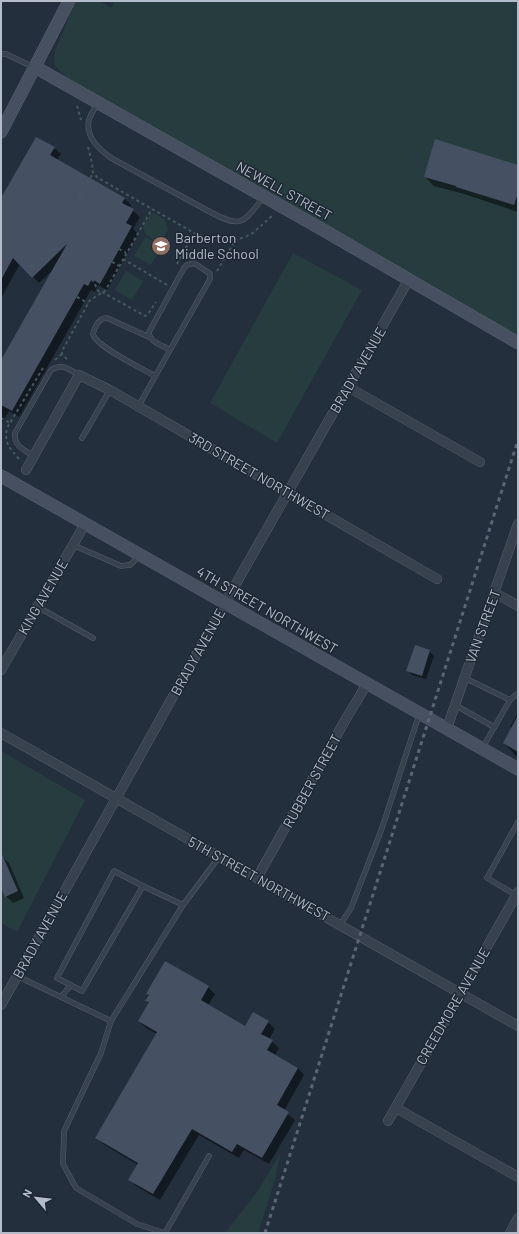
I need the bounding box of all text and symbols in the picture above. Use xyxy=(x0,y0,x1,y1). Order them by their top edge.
street label: NEWELL STREET xyxy=(234,157,335,224)
place label: Barberton Middle School xyxy=(175,229,259,262)
school or university icon: Barberton Middle School xyxy=(150,235,172,257)
street label: BRADY AVENUE xyxy=(326,324,389,416)
street label: 3RD STREET NORTHWEST xyxy=(186,428,333,523)
street label: KING AVENUE xyxy=(14,556,71,638)
street label: 4TH STREET NORTHWEST xyxy=(194,562,341,657)
street label: VAN STREET xyxy=(461,587,504,665)
street label: BRADY AVENUE xyxy=(167,605,228,698)
street label: RUBBER STREET xyxy=(279,731,344,831)
street label: 5TH STREET NORTHWEST xyxy=(185,832,333,925)
street label: BRADY AVENUE xyxy=(9,888,70,981)
street label: CREEDMORE AVENUE xyxy=(412,944,493,1067)
north arrow xyxy=(16,1178,56,1218)
text: N xyxy=(19,1187,34,1199)

